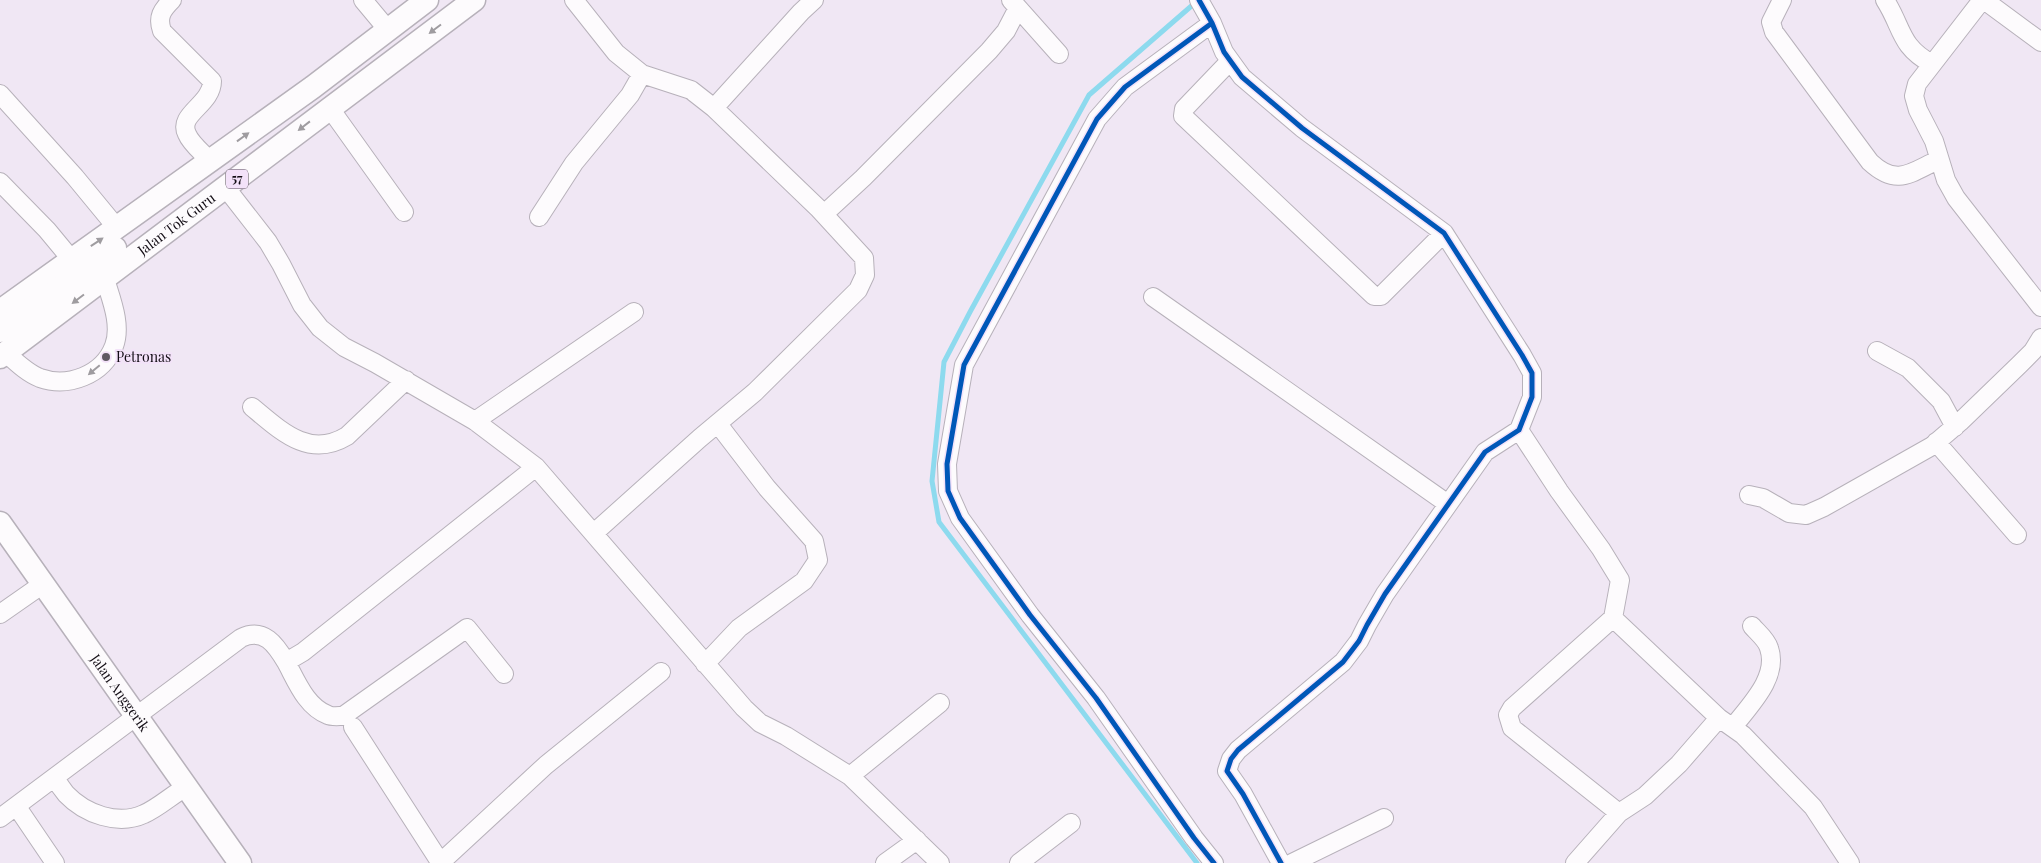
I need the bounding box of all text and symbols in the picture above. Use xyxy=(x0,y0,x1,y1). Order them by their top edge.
one-way arrow xyxy=(428,24,442,34)
one-way arrow xyxy=(298,121,311,132)
one-way arrow xyxy=(236,132,250,142)
road number: 57 xyxy=(226,170,248,188)
street label: Jalan Tok Guru xyxy=(133,188,219,260)
one-way arrow xyxy=(90,237,104,247)
one-way arrow xyxy=(71,294,85,304)
place label: Petronas xyxy=(116,347,171,366)
marker: Petronas xyxy=(100,351,112,363)
one-way arrow xyxy=(88,365,101,376)
street label: Jalan Anggerik xyxy=(86,649,154,735)

